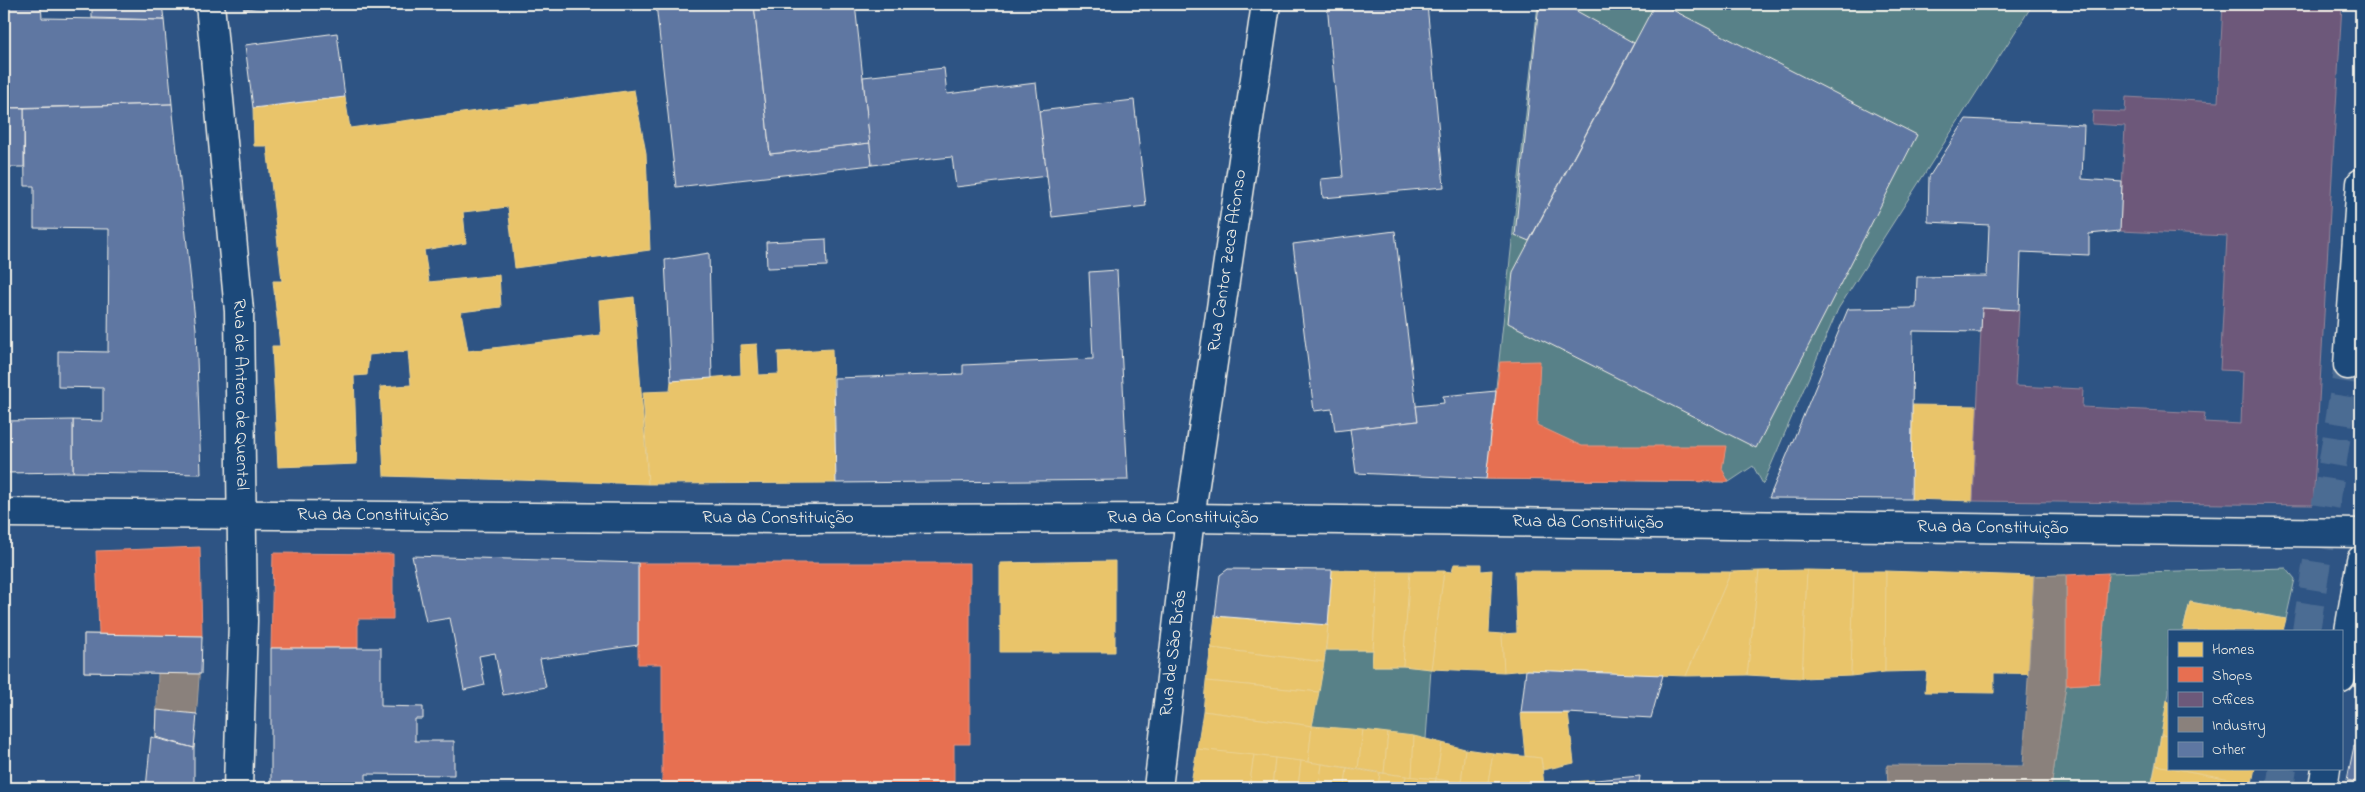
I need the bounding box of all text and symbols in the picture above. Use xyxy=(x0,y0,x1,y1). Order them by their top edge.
street label: Rua Cantor Zeca Afonso xyxy=(1202,168,1254,354)
street label: Rua de Antero de Quental xyxy=(225,298,254,490)
street label: Rua da Constituição xyxy=(297,502,449,529)
street label: Rua da Constituição xyxy=(702,505,854,532)
street label: Rua da Constituição xyxy=(1107,505,1259,532)
street label: Rua da Constituição xyxy=(1512,509,1664,537)
street label: Rua da Constituição xyxy=(1917,514,2069,542)
street label: Rua de São Brás xyxy=(1154,588,1194,718)
legend xyxy=(2168,630,2342,770)
text: Homes xyxy=(2212,639,2255,661)
text: Shops xyxy=(2212,665,2252,687)
text: Offices xyxy=(2212,689,2254,711)
text: Industry xyxy=(2212,715,2266,738)
text: Other xyxy=(2212,739,2246,761)

